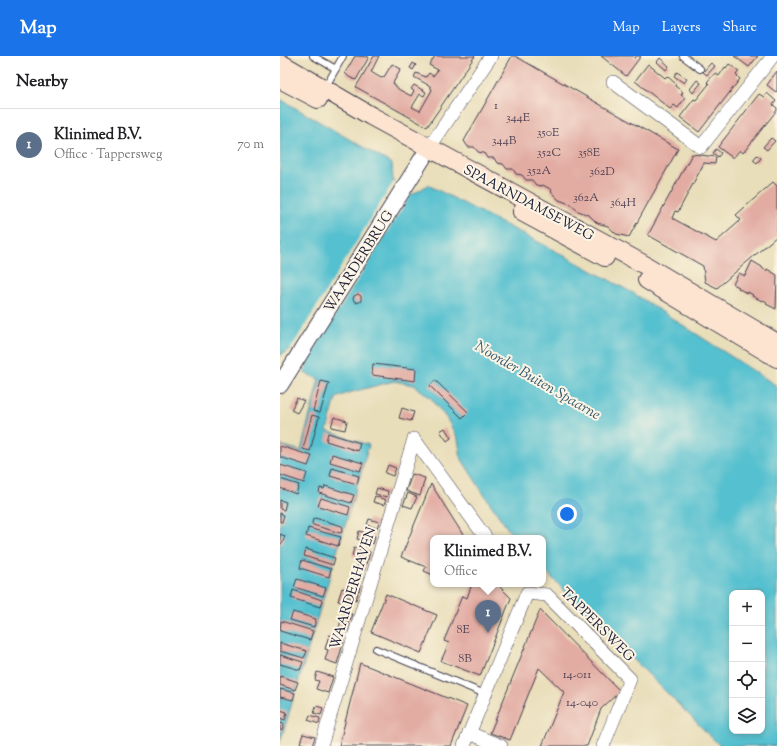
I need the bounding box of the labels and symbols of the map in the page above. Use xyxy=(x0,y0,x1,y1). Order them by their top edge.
house number: 1 xyxy=(494,97,498,115)
house number: 344E xyxy=(506,109,531,127)
house number: 350E xyxy=(537,124,560,142)
house number: 344B xyxy=(492,132,517,150)
house number: 352C xyxy=(537,144,561,162)
house number: 358E xyxy=(578,144,601,162)
street label: SPAARNDAMSEWEG xyxy=(459,161,598,247)
house number: 352A xyxy=(527,162,551,180)
house number: 362D xyxy=(589,163,615,181)
house number: 362A xyxy=(573,189,599,207)
house number: 364H xyxy=(610,194,637,212)
street label: WAARDERBRUG xyxy=(320,207,399,317)
water label: Noorder Buiten Spaarne xyxy=(471,337,604,426)
your location xyxy=(557,504,577,524)
street label: WAARDERHAVEN xyxy=(326,525,382,652)
street label: TAPPERSWEG xyxy=(555,584,639,667)
pin: 1 xyxy=(475,600,501,633)
house number: 8E xyxy=(456,621,470,639)
house number: 8B xyxy=(458,650,472,668)
house number: 14-011 xyxy=(563,666,591,684)
house number: 14-040 xyxy=(566,694,598,712)

